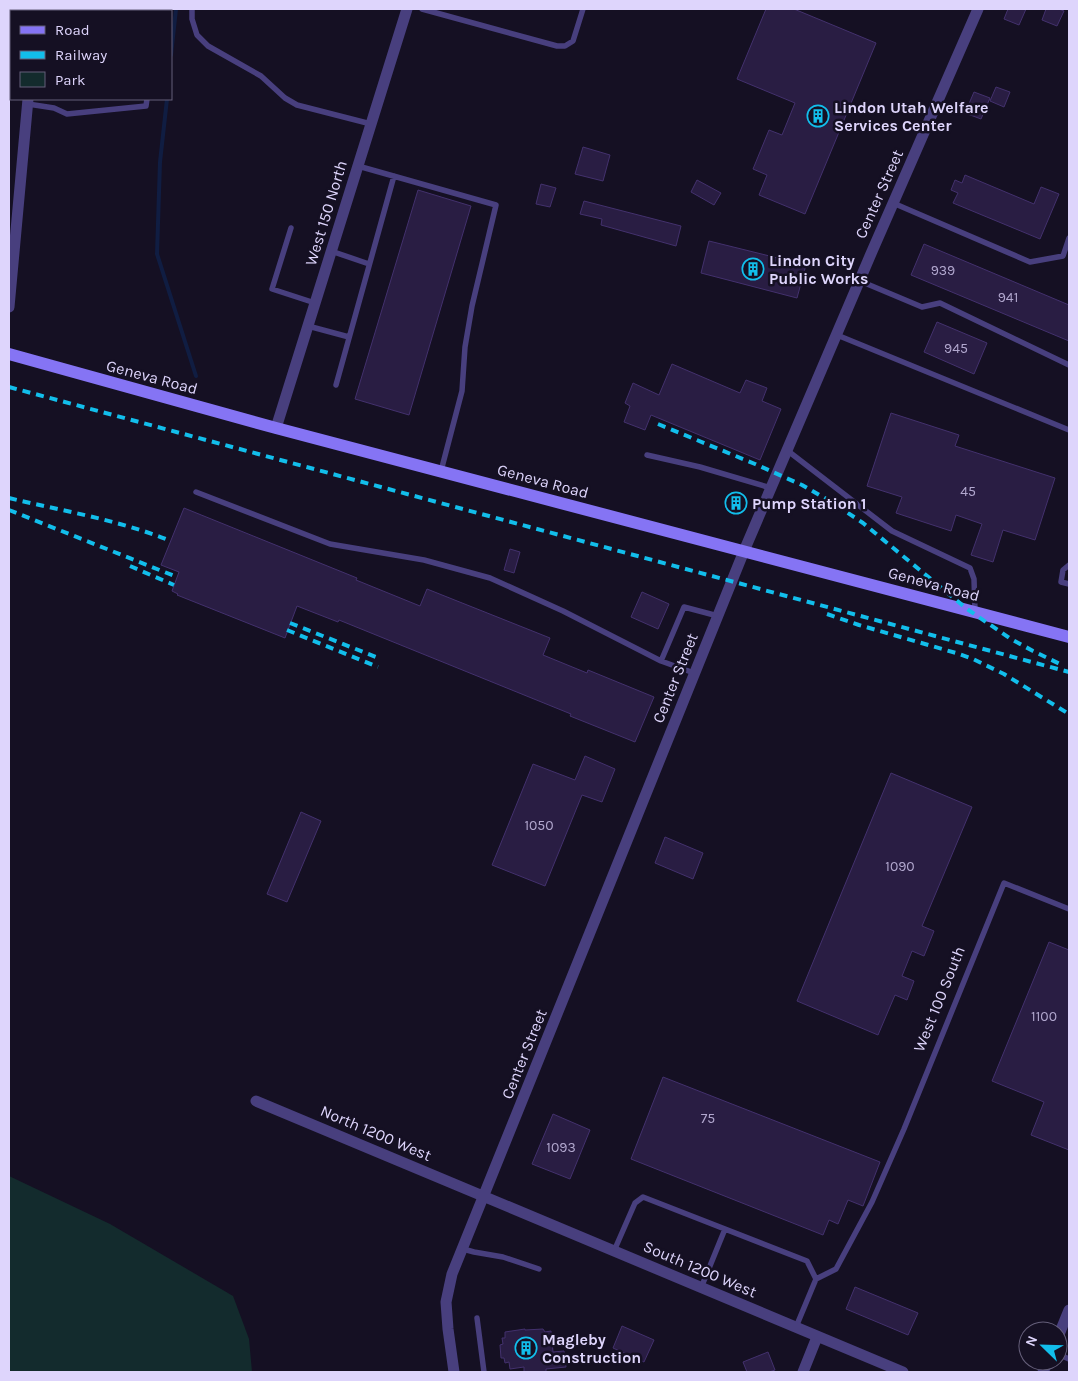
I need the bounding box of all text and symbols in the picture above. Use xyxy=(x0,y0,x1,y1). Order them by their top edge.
legend xyxy=(10,10,172,100)
text: Road xyxy=(55,21,90,39)
text: Railway xyxy=(55,46,107,64)
text: Park xyxy=(55,71,85,89)
place label: Lindon Utah Welfare Services Center xyxy=(834,98,989,135)
building icon: Lindon Utah Welfare Services Center xyxy=(806,104,830,128)
street label: Center Street xyxy=(851,147,907,241)
street label: West 150 North xyxy=(301,158,351,268)
place label: Lindon City Public Works xyxy=(769,251,869,288)
building icon: Lindon City Public Works xyxy=(741,257,765,281)
house number: 939 xyxy=(931,262,955,279)
house number: 941 xyxy=(998,289,1018,306)
house number: 945 xyxy=(944,340,968,357)
street label: Geneva Road xyxy=(104,356,200,398)
street label: Geneva Road xyxy=(495,460,591,502)
house number: 45 xyxy=(960,483,976,500)
building icon: Pump Station 1 xyxy=(724,491,748,515)
place label: Pump Station 1 xyxy=(752,494,867,513)
street label: Geneva Road xyxy=(886,563,982,605)
street label: Center Street xyxy=(648,630,702,726)
house number: 1050 xyxy=(524,817,554,834)
house number: 1090 xyxy=(885,858,915,875)
street label: West 100 South xyxy=(909,943,969,1055)
street label: Center Street xyxy=(497,1006,551,1102)
house number: 1100 xyxy=(1031,1008,1057,1025)
street label: North 1200 West xyxy=(318,1101,434,1165)
house number: 75 xyxy=(701,1110,715,1127)
house number: 1093 xyxy=(546,1139,576,1156)
street label: South 1200 West xyxy=(640,1237,760,1301)
north arrow xyxy=(1018,1321,1068,1371)
place label: Magleby Construction xyxy=(542,1330,641,1367)
text: N xyxy=(1022,1333,1041,1349)
building icon: Magleby Construction xyxy=(514,1336,538,1360)

